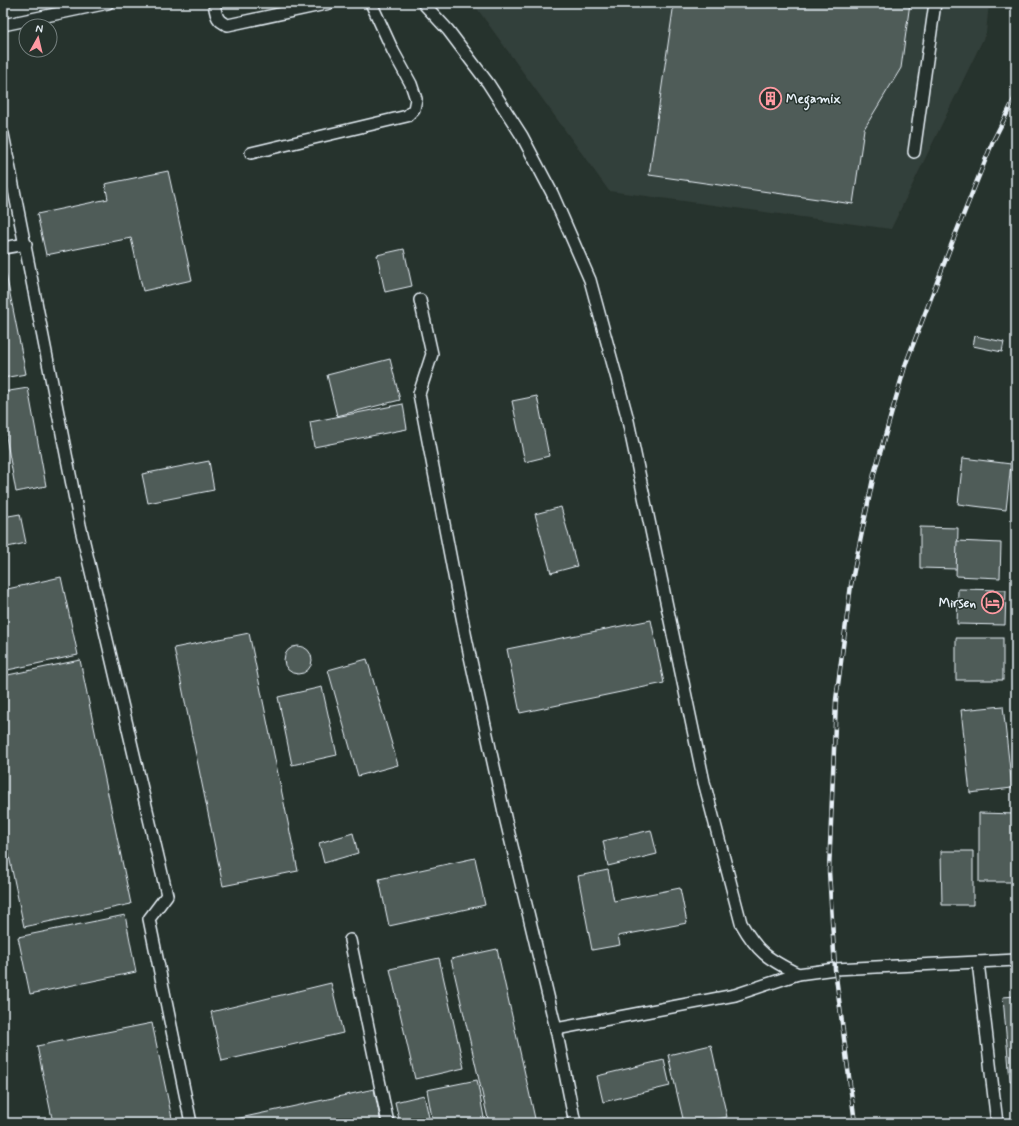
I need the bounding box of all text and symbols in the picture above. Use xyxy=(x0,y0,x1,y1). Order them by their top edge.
north arrow xyxy=(18,18,58,58)
text: N xyxy=(35,22,44,37)
building icon: Megamix xyxy=(758,86,784,112)
place label: Megamix xyxy=(786,91,841,111)
hotel icon: Mirsen xyxy=(979,590,1005,616)
place label: Mirsen xyxy=(939,595,976,612)

